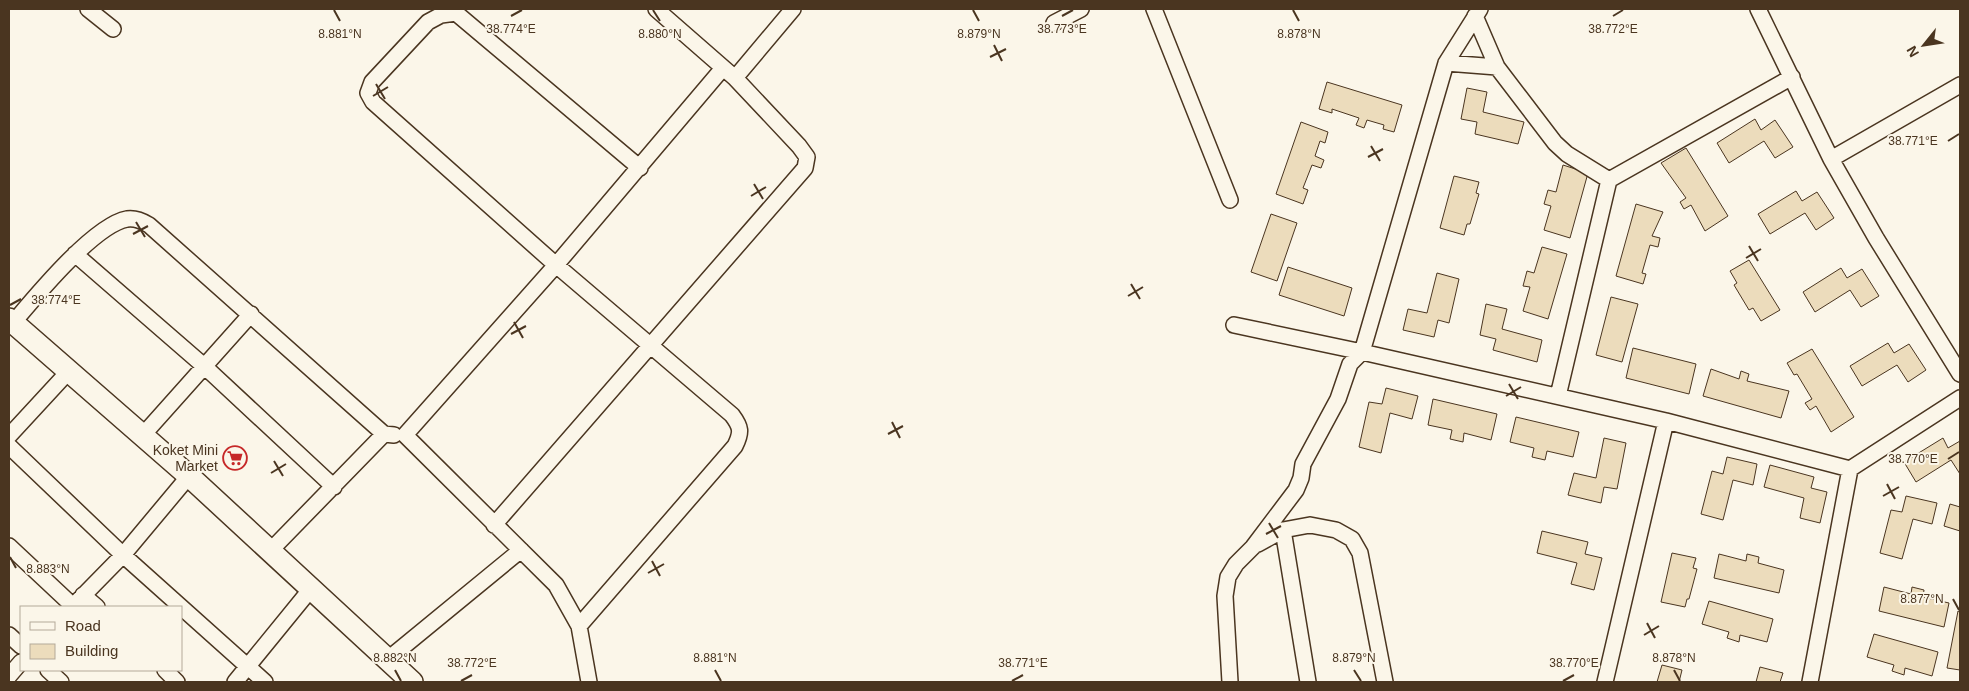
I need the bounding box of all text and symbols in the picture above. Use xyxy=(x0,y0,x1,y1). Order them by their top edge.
north arrow xyxy=(1899,20,1949,70)
text: 38.774°E xyxy=(486,22,536,36)
text: 38.773°E xyxy=(1037,22,1087,36)
text: 38.772°E xyxy=(1588,22,1638,36)
text: 8.881°N xyxy=(318,27,362,41)
text: 8.880°N xyxy=(638,27,682,41)
text: 8.879°N xyxy=(957,27,1001,41)
text: 8.878°N xyxy=(1277,27,1321,41)
text: N xyxy=(1903,43,1922,60)
text: 38.771°E xyxy=(1888,134,1938,148)
text: 38.774°E xyxy=(31,293,81,307)
place label: Koket Mini Market xyxy=(153,442,218,474)
supermarket icon: Koket Mini Market xyxy=(222,445,248,471)
text: 38.770°E xyxy=(1888,452,1938,466)
text: 8.883°N xyxy=(26,562,70,576)
text: 8.877°N xyxy=(1900,592,1944,606)
legend xyxy=(20,606,182,671)
text: Road xyxy=(65,617,101,634)
text: Building xyxy=(65,642,118,659)
text: 8.882°N xyxy=(373,651,417,665)
text: 8.881°N xyxy=(693,651,737,665)
text: 8.879°N xyxy=(1332,651,1376,665)
text: 8.878°N xyxy=(1652,651,1696,665)
text: 38.772°E xyxy=(447,656,497,670)
text: 38.771°E xyxy=(998,656,1048,670)
text: 38.770°E xyxy=(1549,656,1599,670)

